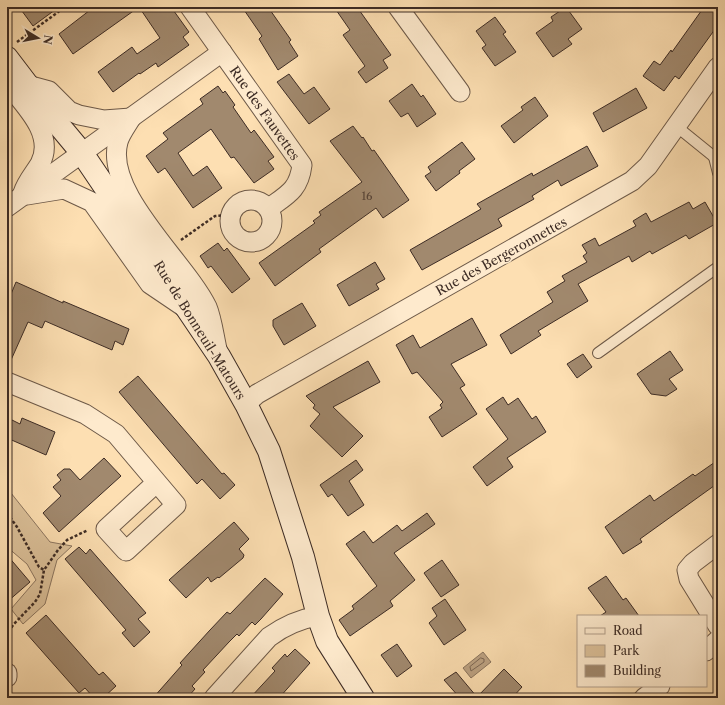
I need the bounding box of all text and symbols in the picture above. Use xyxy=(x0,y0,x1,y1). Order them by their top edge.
north arrow xyxy=(18,18,58,58)
text: N xyxy=(40,34,56,46)
street label: Rue des Fauvettes xyxy=(227,63,304,163)
house number: 16 xyxy=(361,189,373,203)
street label: Rue des Bergeronnettes xyxy=(433,213,570,299)
street label: Rue de Bonneuil-Matours xyxy=(151,258,250,403)
legend xyxy=(577,615,707,687)
text: Road xyxy=(613,623,643,638)
text: Park xyxy=(613,643,640,658)
text: Building xyxy=(613,663,661,678)

